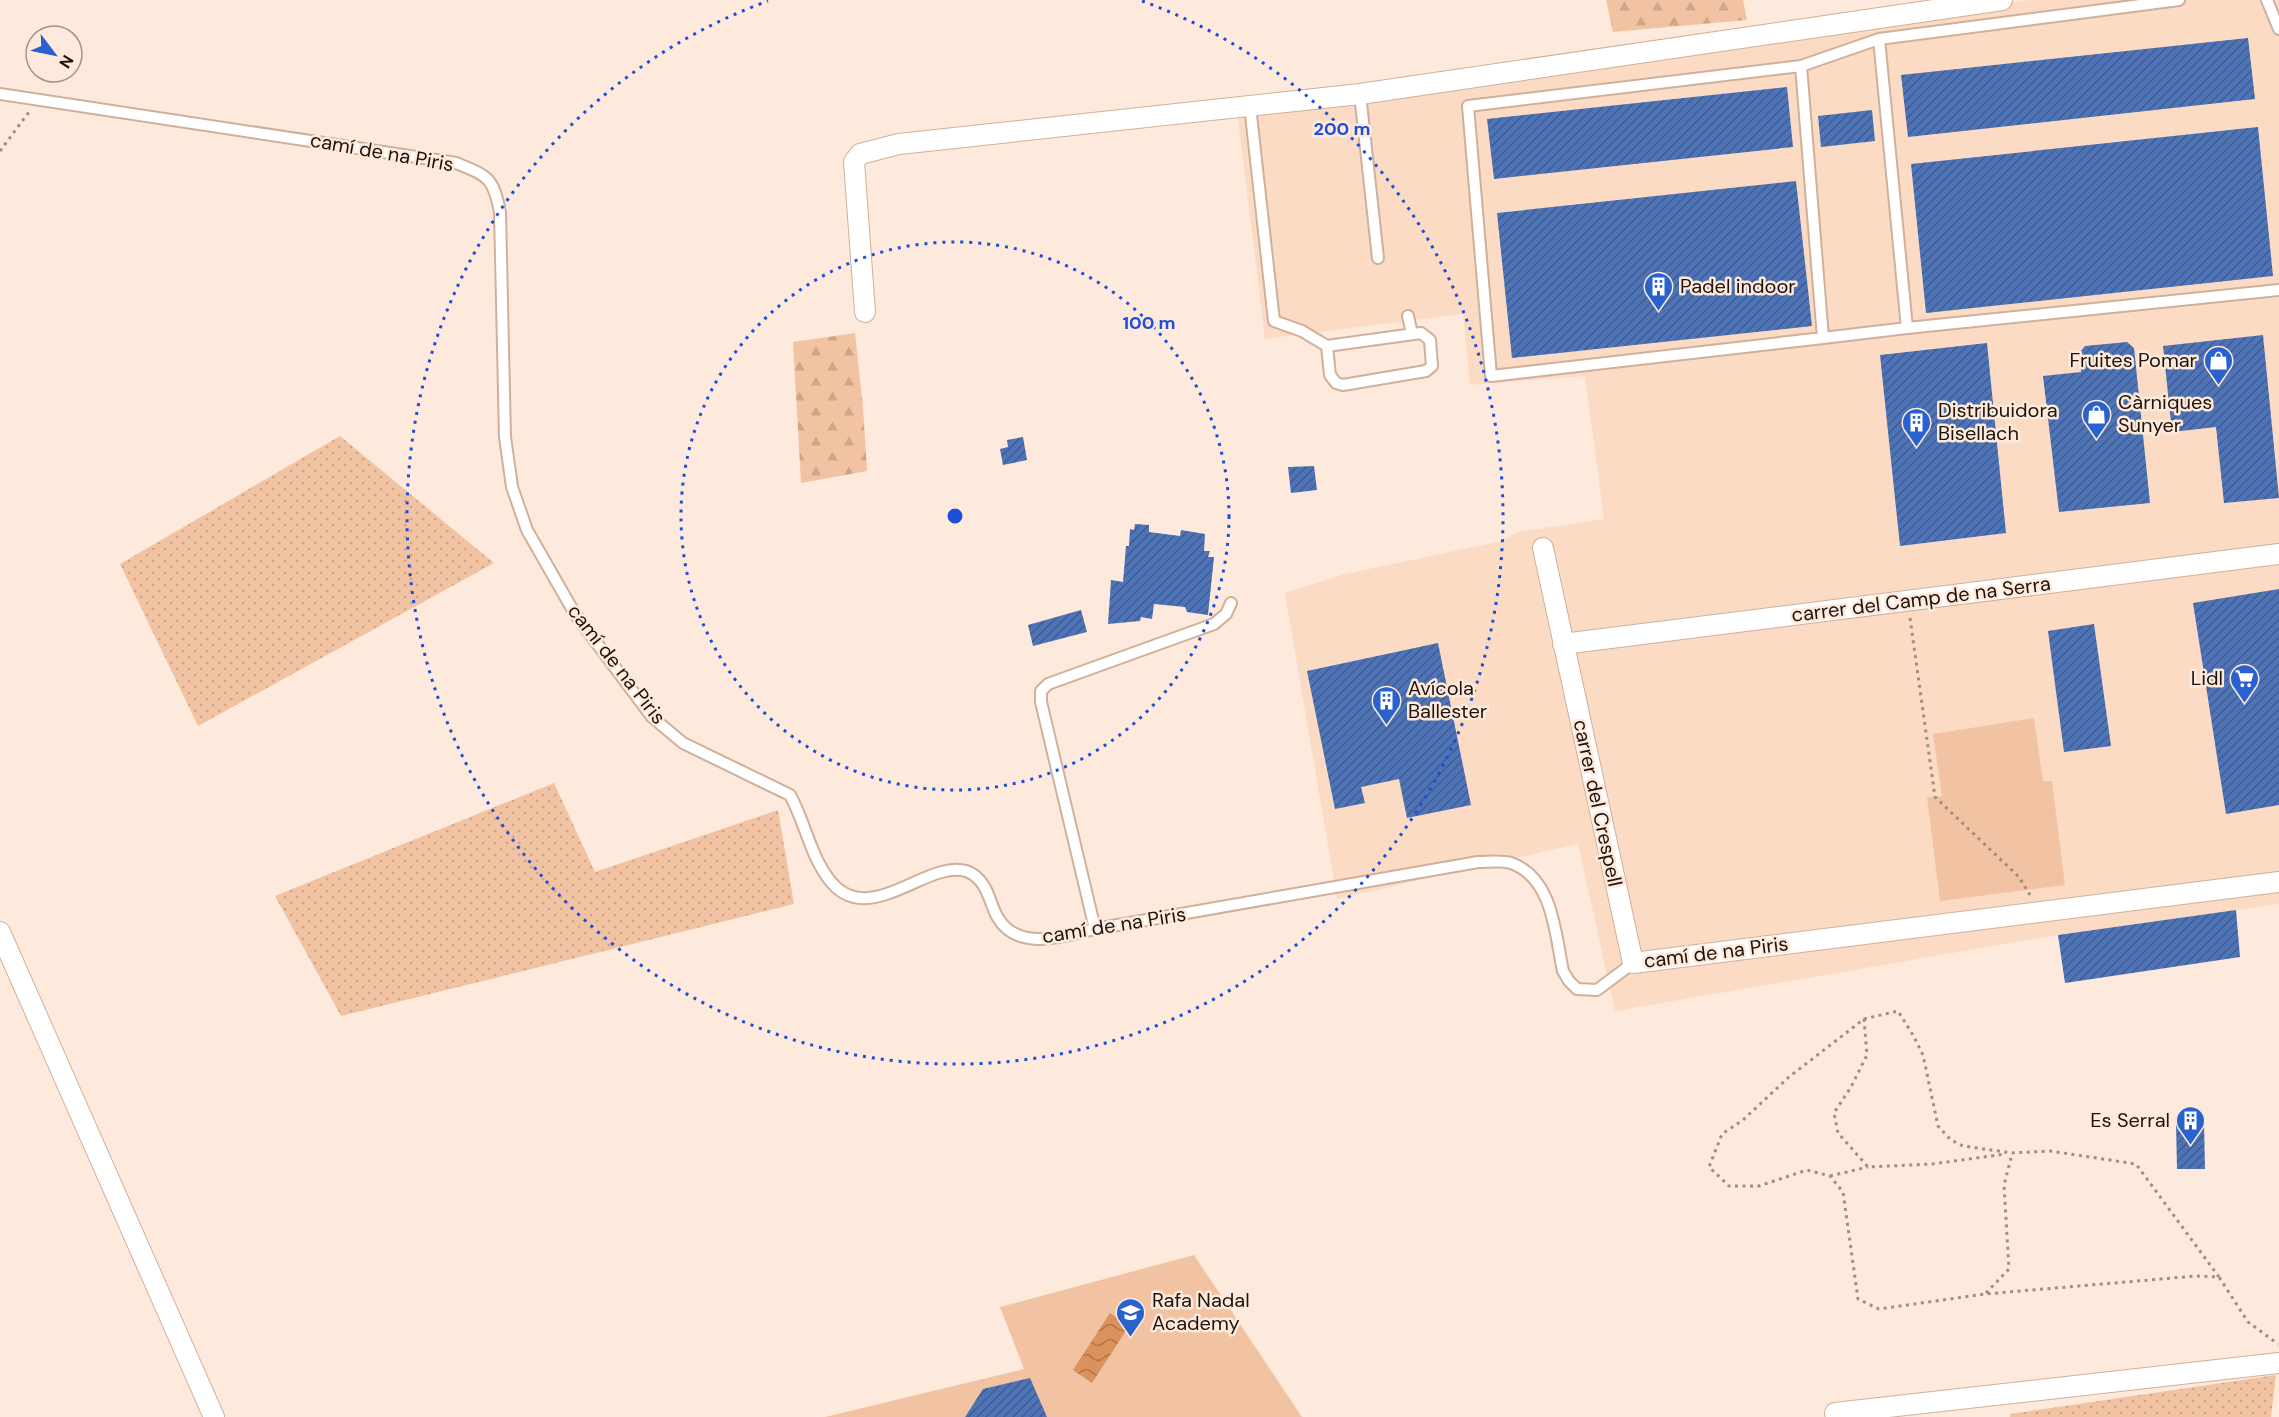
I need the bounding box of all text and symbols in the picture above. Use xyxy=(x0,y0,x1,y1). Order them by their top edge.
north arrow xyxy=(24,24,84,84)
text: N xyxy=(54,51,78,72)
text: 200 m xyxy=(1314,117,1370,141)
street label: camí de na Piris xyxy=(308,127,456,177)
building icon: Padel indoor xyxy=(1643,270,1675,312)
place label: Padel indoor xyxy=(1680,273,1796,299)
text: 100 m xyxy=(1122,311,1176,335)
shop icon: Fruites Pomar xyxy=(2202,344,2234,386)
place label: Fruites Pomar xyxy=(2069,347,2197,373)
place label: Càrniques Sunyer xyxy=(2118,389,2212,438)
place label: Distribuidora Bisellach xyxy=(1938,397,2058,446)
shop icon: Càrniques Sunyer xyxy=(2081,398,2113,440)
building icon: Distribuidora Bisellach xyxy=(1901,406,1933,448)
centre of rings xyxy=(945,506,965,526)
street label: carrer del Camp de na Serra xyxy=(1790,570,2052,628)
street label: camí de na Piris xyxy=(562,599,672,729)
supermarket icon: Lidl xyxy=(2228,662,2260,704)
place label: Lidl xyxy=(2191,665,2223,691)
place label: Avícola Ballester xyxy=(1408,675,1487,724)
building icon: Avícola Ballester xyxy=(1371,684,1403,726)
street label: carrer del Crespell xyxy=(1568,717,1628,889)
street label: camí de na Piris xyxy=(1040,901,1188,949)
street label: camí de na Piris xyxy=(1642,930,1790,974)
building icon: Es Serral xyxy=(2175,1104,2207,1146)
place label: Es Serral xyxy=(2090,1107,2170,1133)
place label: Rafa Nadal Academy xyxy=(1152,1287,1250,1336)
school or university icon: Rafa Nadal Academy xyxy=(1115,1296,1147,1338)

